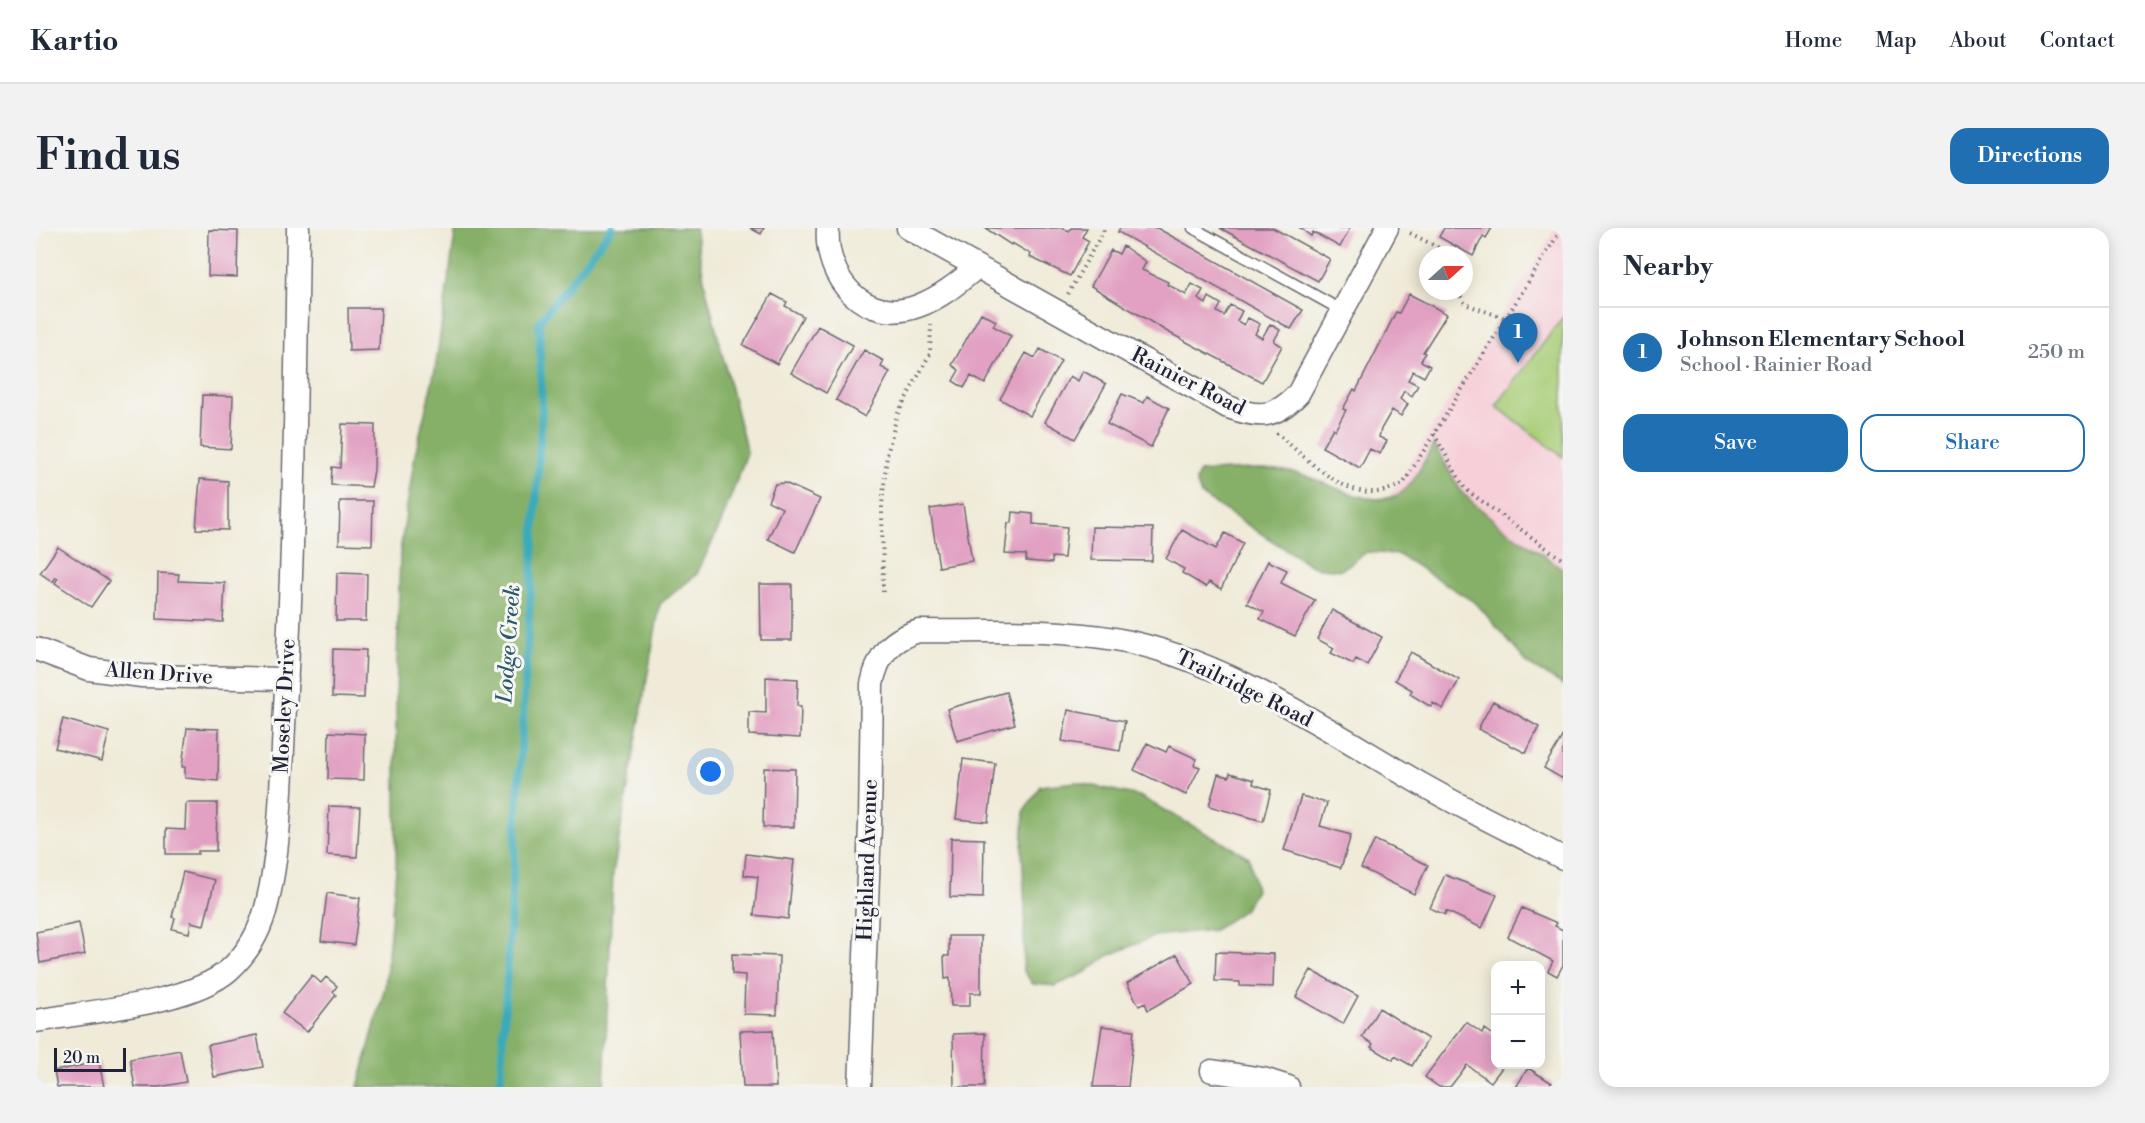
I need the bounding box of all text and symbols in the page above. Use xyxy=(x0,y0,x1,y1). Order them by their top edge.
text: Kartio xyxy=(30,24,119,59)
text: Home xyxy=(1785,28,1842,54)
text: Map xyxy=(1875,28,1917,54)
text: About xyxy=(1950,28,2007,54)
text: Contact xyxy=(2040,28,2115,54)
button: Directions xyxy=(1950,128,2109,184)
text: Find us xyxy=(36,130,180,183)
north arrow xyxy=(1419,246,1473,300)
text: Nearby xyxy=(1623,251,1713,283)
pin: 1 xyxy=(1498,314,1538,363)
text: Johnson Elementary School xyxy=(1680,326,1965,353)
text: 1 xyxy=(1638,340,1647,365)
text: 250 m xyxy=(2028,340,2085,365)
street label: Rainier Road xyxy=(1127,342,1250,422)
text: School · Rainier Road xyxy=(1680,353,1872,378)
button: Save xyxy=(1623,414,1848,472)
button: Share xyxy=(1860,414,2085,472)
water label: Lodge Creek xyxy=(491,584,527,705)
street label: Moseley Drive xyxy=(268,638,302,774)
street label: Trailridge Road xyxy=(1171,645,1317,733)
street label: Allen Drive xyxy=(103,657,214,691)
your location xyxy=(696,757,725,786)
street label: Highland Avenue xyxy=(852,779,884,941)
map controls xyxy=(1491,961,1545,1069)
button: + xyxy=(1491,961,1545,1015)
button: − xyxy=(1491,1015,1545,1069)
scale bar xyxy=(54,1045,126,1072)
text: 20 m xyxy=(63,1048,100,1068)

